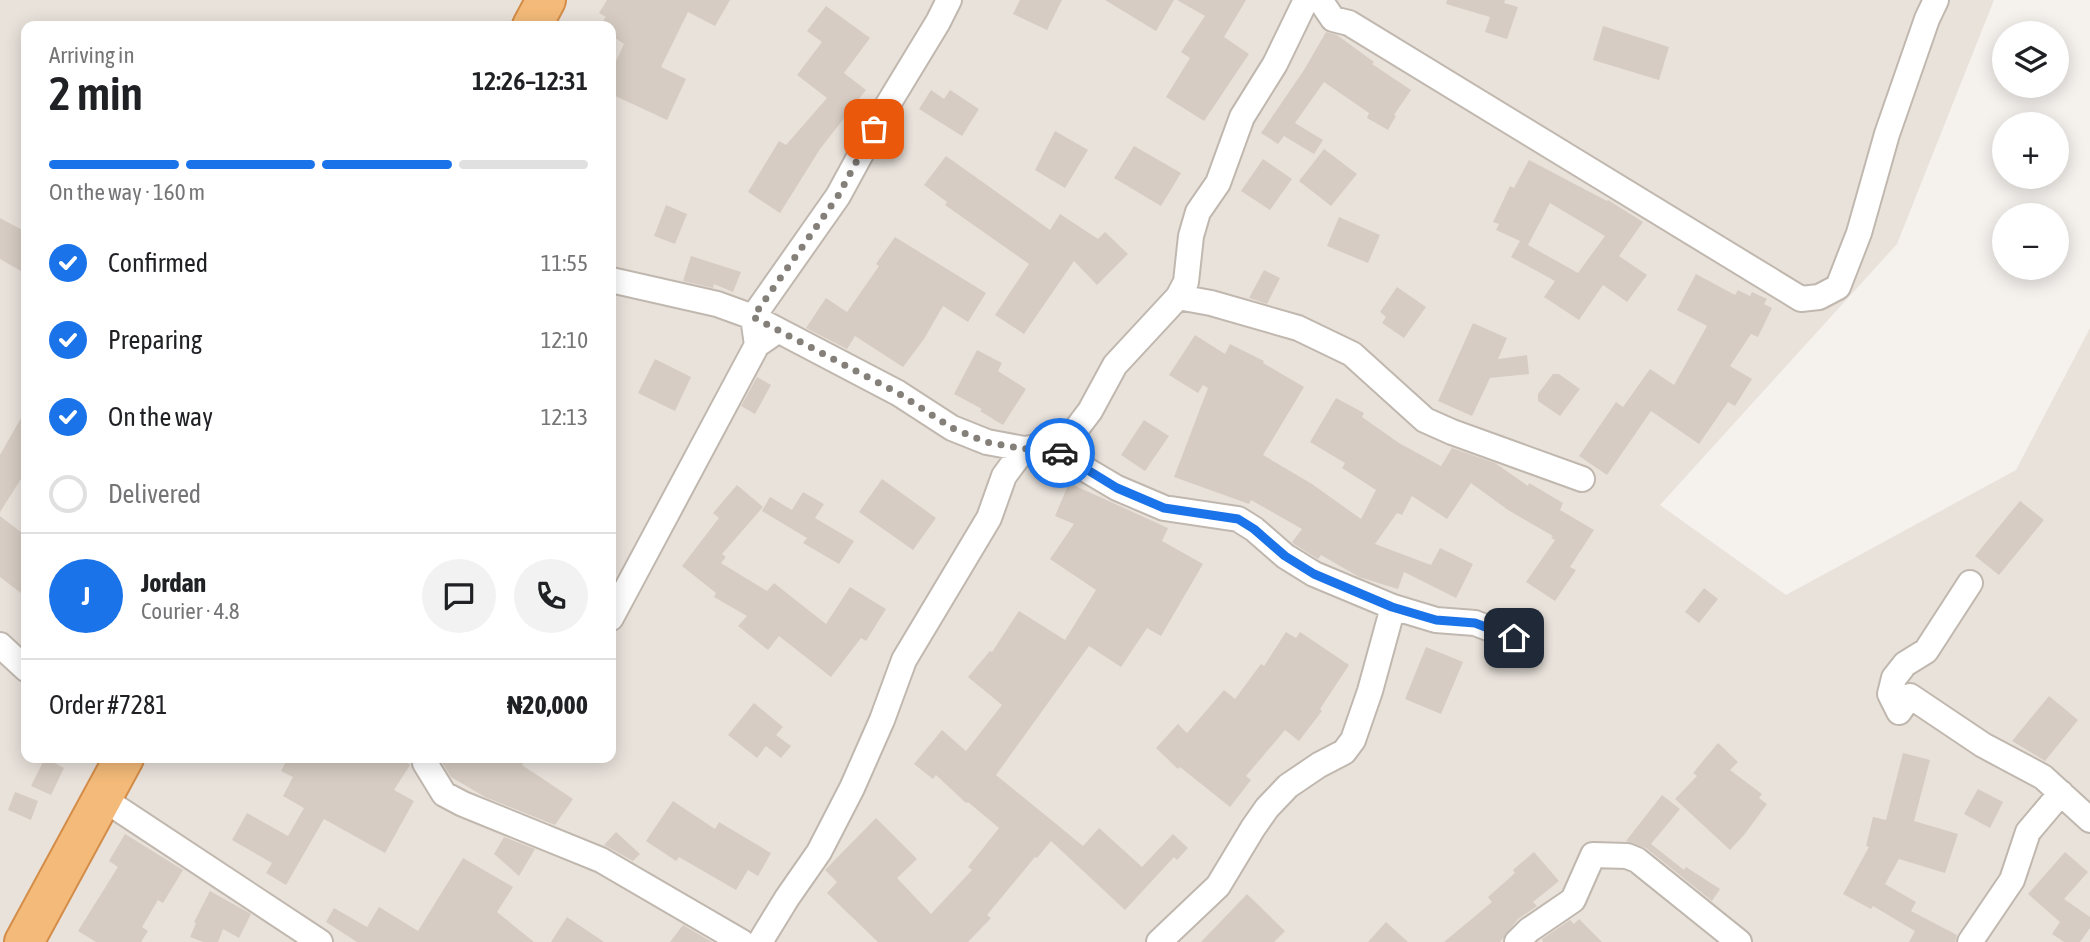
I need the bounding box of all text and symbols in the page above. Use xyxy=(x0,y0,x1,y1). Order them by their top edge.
map controls xyxy=(1992,21,2069,280)
button: layers xyxy=(1992,21,2069,98)
text: Arriving in xyxy=(49,42,135,68)
text: 12:26–12:31 xyxy=(472,66,588,96)
text: 2 min xyxy=(49,67,143,120)
pin xyxy=(844,99,904,159)
icon: bag xyxy=(855,110,893,148)
button: + xyxy=(1992,112,2069,189)
text: On the way · 160 m xyxy=(49,179,205,205)
button: − xyxy=(1992,203,2069,280)
icon: check xyxy=(49,244,87,282)
text: Confirmed xyxy=(108,248,208,278)
text: 11:55 xyxy=(541,250,588,276)
icon: check xyxy=(49,321,87,359)
text: Preparing xyxy=(108,325,202,355)
text: 12:10 xyxy=(541,327,588,353)
icon: check xyxy=(49,398,87,436)
text: On the way xyxy=(108,402,213,432)
text: 12:13 xyxy=(541,404,588,430)
courier xyxy=(1025,418,1095,488)
icon: car xyxy=(1041,434,1079,472)
text: Delivered xyxy=(108,479,201,509)
button: chat xyxy=(422,559,496,633)
button: phone xyxy=(514,559,588,633)
text: Jordan xyxy=(141,568,206,598)
text: J xyxy=(82,581,90,611)
text: Courier · 4.8 xyxy=(141,598,240,624)
pin xyxy=(1484,608,1544,668)
icon: home xyxy=(1495,619,1533,657)
text: Order #7281 xyxy=(49,690,168,720)
text: ₦20,000 xyxy=(507,690,588,720)

